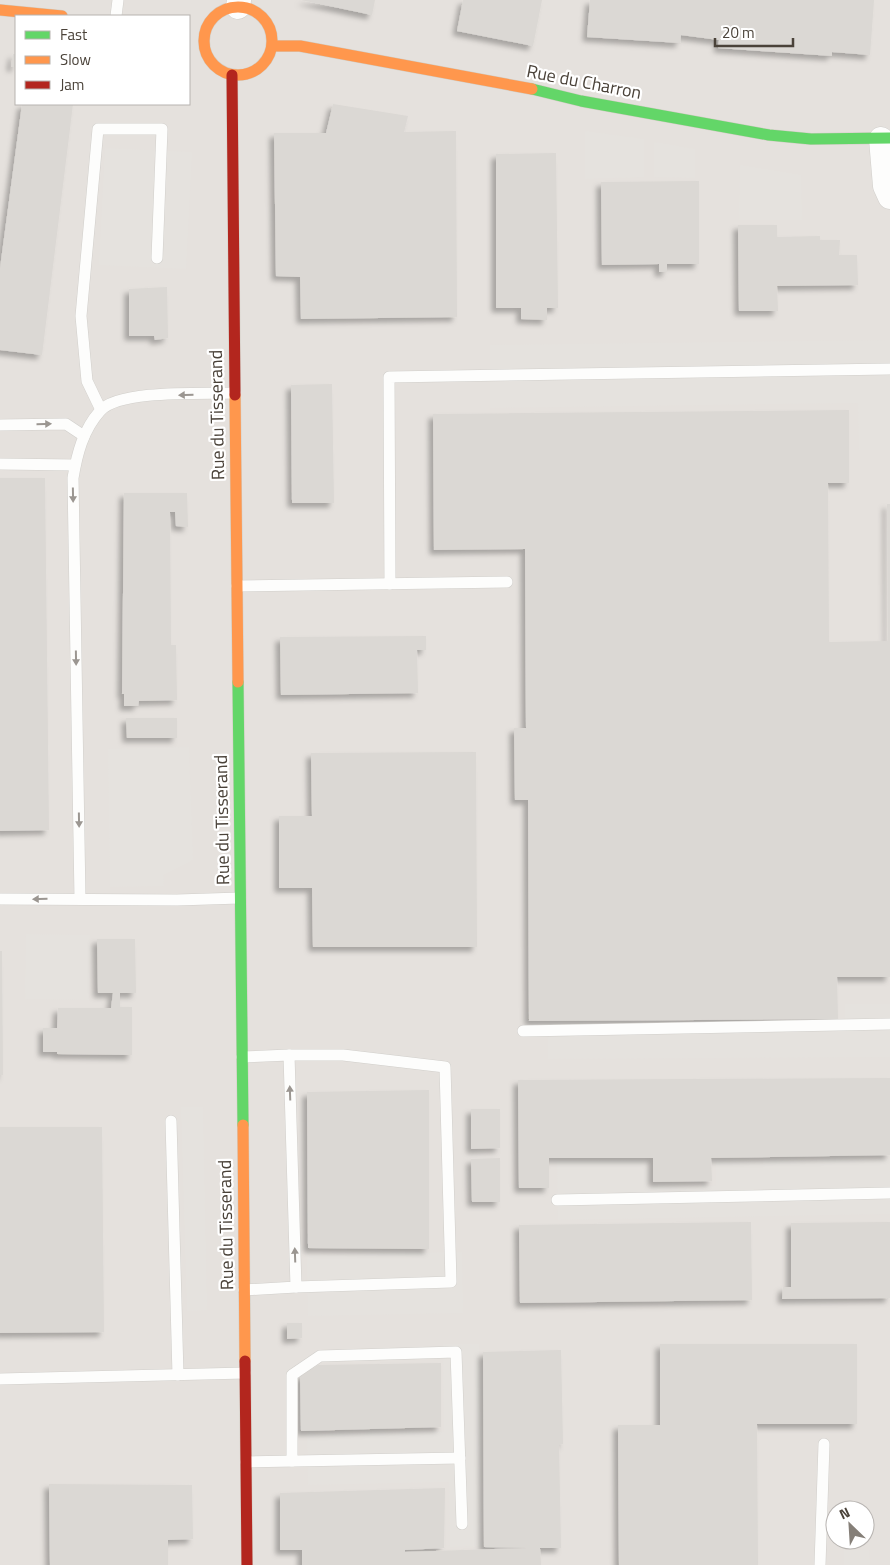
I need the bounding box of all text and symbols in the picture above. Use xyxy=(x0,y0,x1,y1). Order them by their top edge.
legend xyxy=(15,15,190,105)
scale bar xyxy=(715,15,792,47)
text: 20 m xyxy=(722,21,755,44)
text: Fast xyxy=(60,23,88,46)
text: Slow xyxy=(60,48,91,71)
street label: Rue du Charron xyxy=(524,57,644,106)
text: Jam xyxy=(60,73,84,96)
street label: Rue du Tisserand xyxy=(202,350,231,480)
one-way arrow xyxy=(178,391,194,399)
one-way arrow xyxy=(36,420,52,428)
one-way arrow xyxy=(70,488,78,504)
one-way arrow xyxy=(72,650,80,666)
street label: Rue du Tisserand xyxy=(207,755,236,885)
one-way arrow xyxy=(75,813,83,829)
one-way arrow xyxy=(32,895,48,903)
one-way arrow xyxy=(286,1084,294,1100)
street label: Rue du Tisserand xyxy=(211,1160,240,1290)
one-way arrow xyxy=(291,1247,299,1263)
north arrow xyxy=(825,1500,875,1550)
text: N xyxy=(835,1501,853,1524)

